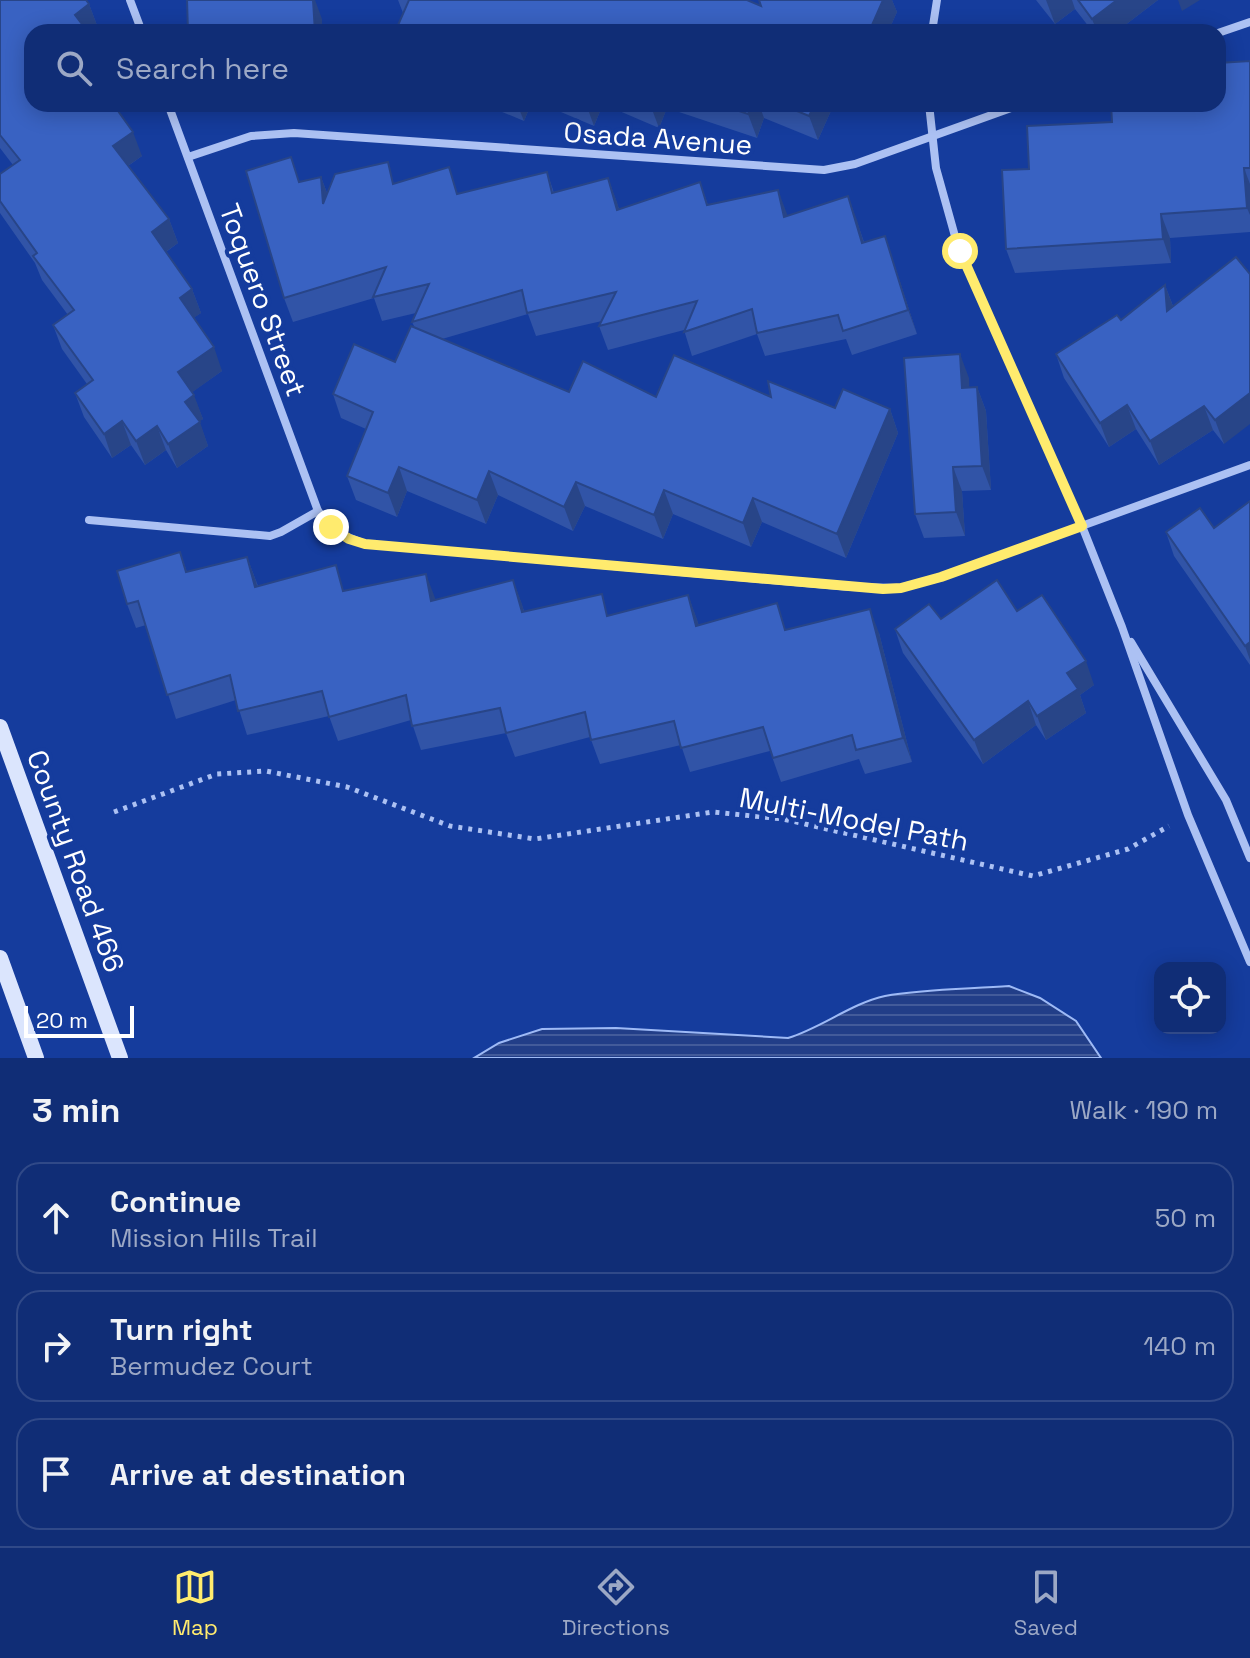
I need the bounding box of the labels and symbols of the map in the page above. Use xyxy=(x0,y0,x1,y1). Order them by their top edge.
street label: Osada Avenue xyxy=(562,113,754,163)
street label: Toquero Street xyxy=(211,199,315,401)
route start xyxy=(942,233,978,269)
route end xyxy=(313,509,349,545)
street label: County Road 466 xyxy=(19,745,133,977)
street label: Multi-Model Path xyxy=(736,779,972,859)
scale bar xyxy=(24,1002,134,1038)

